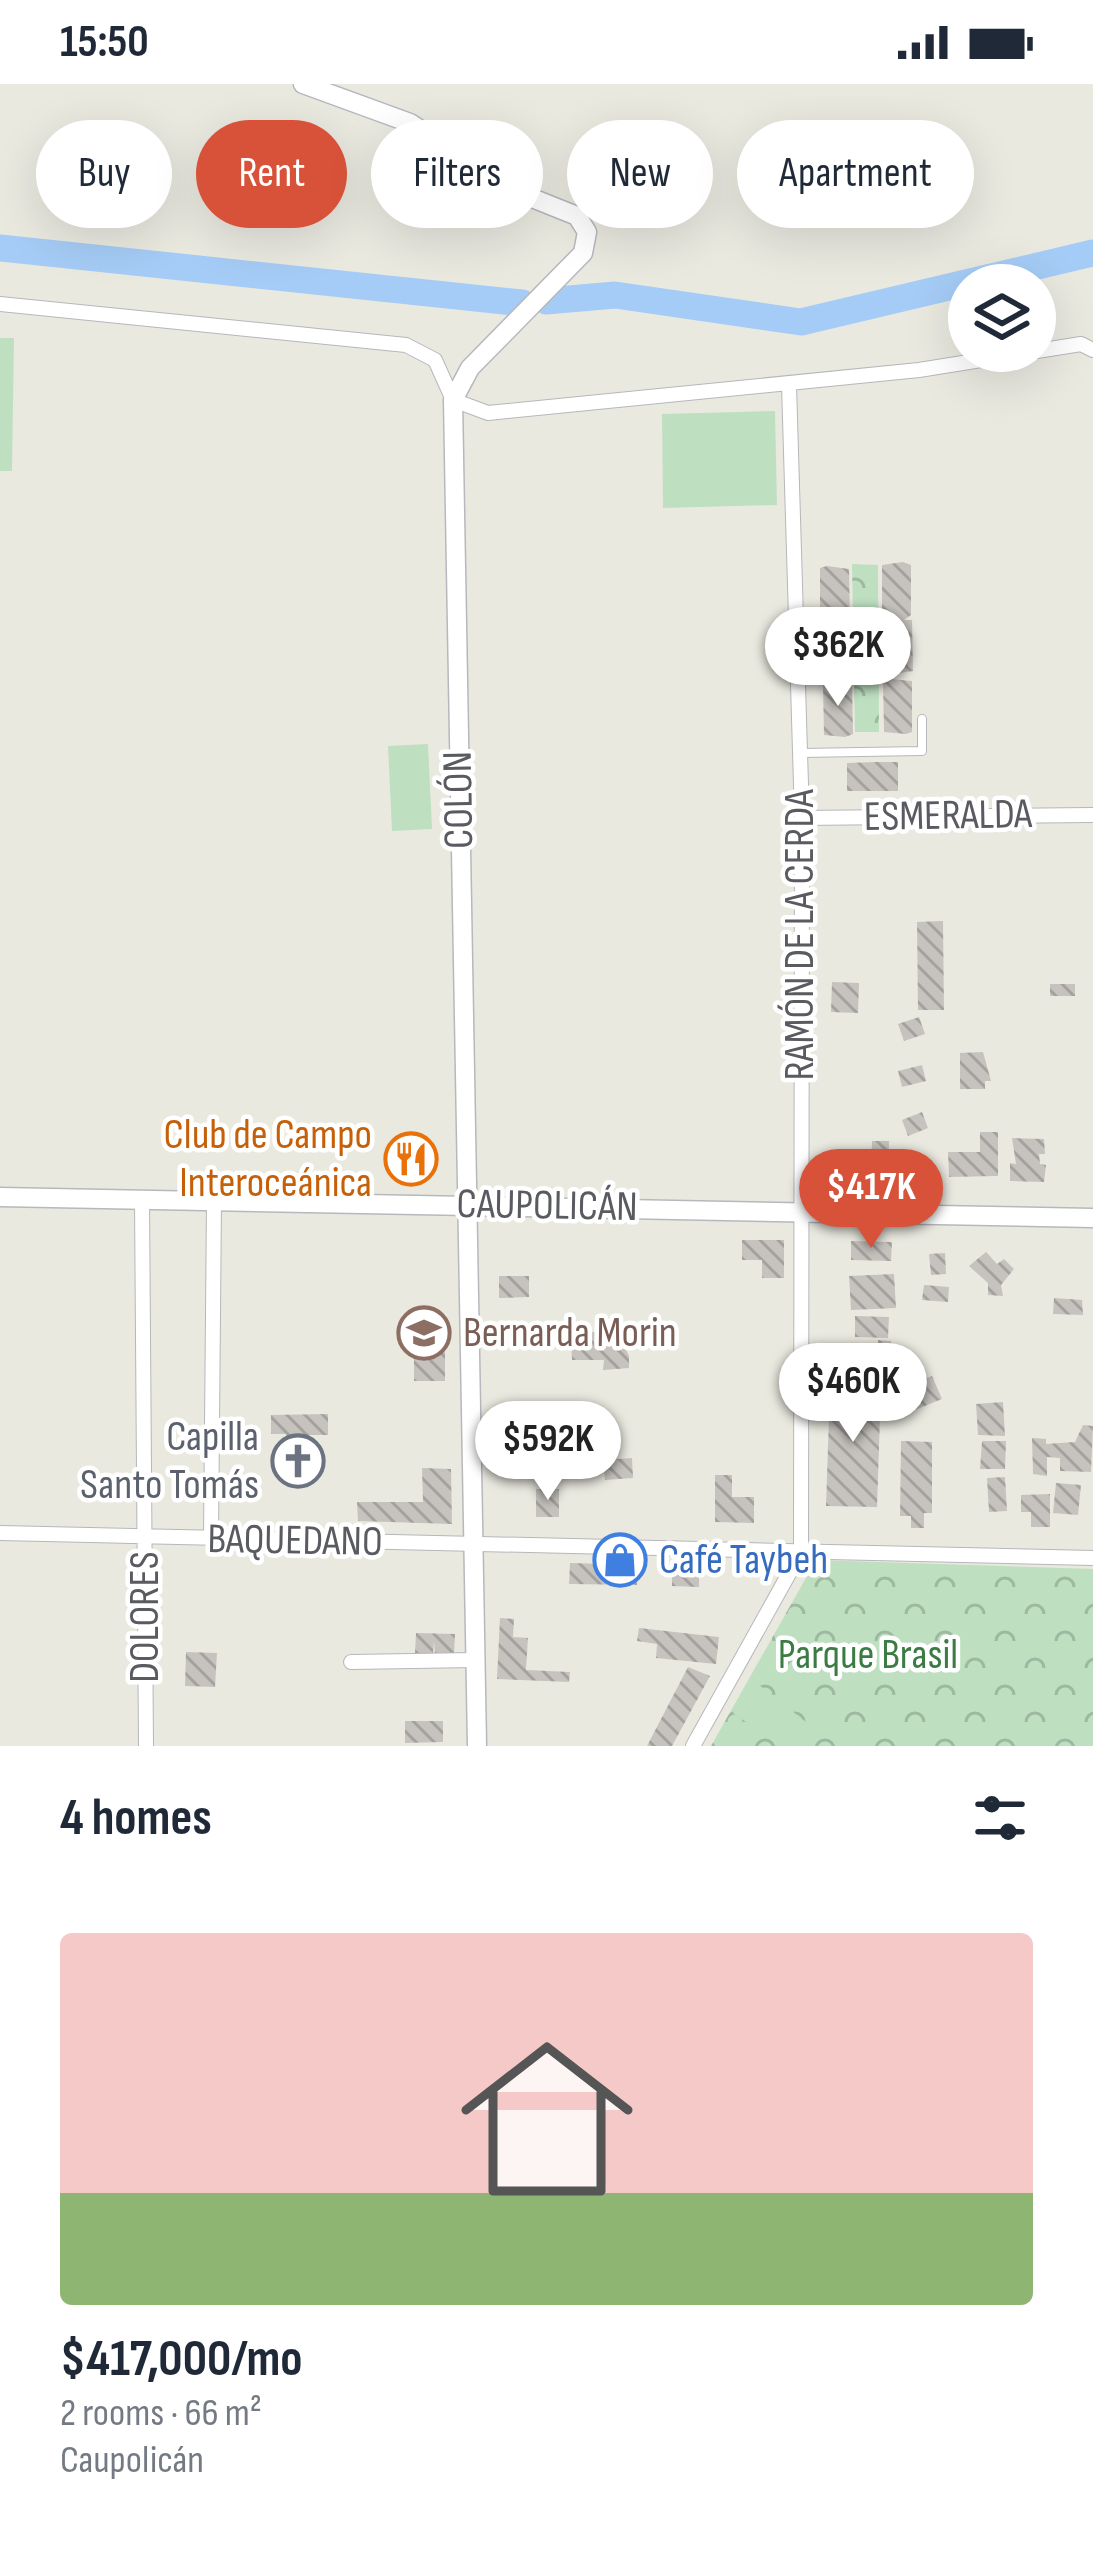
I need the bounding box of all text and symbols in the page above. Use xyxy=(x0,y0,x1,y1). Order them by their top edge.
text: 15:50 xyxy=(60,15,149,70)
chip: Buy xyxy=(36,120,172,228)
chip: Rent xyxy=(196,120,347,228)
chip: Filters xyxy=(371,120,543,228)
chip: New xyxy=(567,120,713,228)
chip: Apartment xyxy=(737,120,974,228)
map controls xyxy=(948,264,1056,372)
button: layers xyxy=(948,264,1056,372)
pin: $362K xyxy=(754,607,922,709)
text: $362K xyxy=(792,622,884,669)
street label: COLÓN xyxy=(433,751,485,849)
street label: RAMÓN DE LA CERDA xyxy=(775,788,826,1081)
street label: ESMERALDA xyxy=(863,789,1034,843)
place label: Club de Campo Interoceánica xyxy=(163,1110,372,1209)
restaurant icon: Club de Campo Interoceánica xyxy=(383,1131,439,1187)
pin: $417K xyxy=(787,1149,955,1251)
text: $417K xyxy=(826,1164,916,1211)
street label: CAUPOLICÁN xyxy=(456,1179,638,1233)
school or university icon: Bernarda Morin xyxy=(396,1305,452,1361)
place label: Bernarda Morin xyxy=(463,1308,677,1359)
pin: $460K xyxy=(769,1343,937,1445)
text: $460K xyxy=(806,1358,900,1405)
pin: $592K xyxy=(464,1401,632,1503)
place label: Capilla Santo Tomás xyxy=(80,1412,259,1511)
text: $592K xyxy=(502,1416,594,1463)
church icon: Capilla Santo Tomás xyxy=(270,1433,326,1489)
street label: BAQUEDANO xyxy=(207,1514,383,1568)
shop icon: Café Taybeh xyxy=(592,1532,648,1588)
place label: Café Taybeh xyxy=(659,1535,828,1586)
street label: DOLORES xyxy=(120,1551,171,1683)
park label: Parque Brasil xyxy=(778,1630,958,1681)
icon: filters xyxy=(967,1785,1033,1851)
text: 4 homes xyxy=(60,1788,212,1849)
icon: home xyxy=(439,2011,655,2227)
text: $417,000/mo xyxy=(60,2329,303,2390)
text: 2 rooms · 66 m² xyxy=(60,2390,262,2437)
text: Caupolicán xyxy=(60,2437,204,2484)

